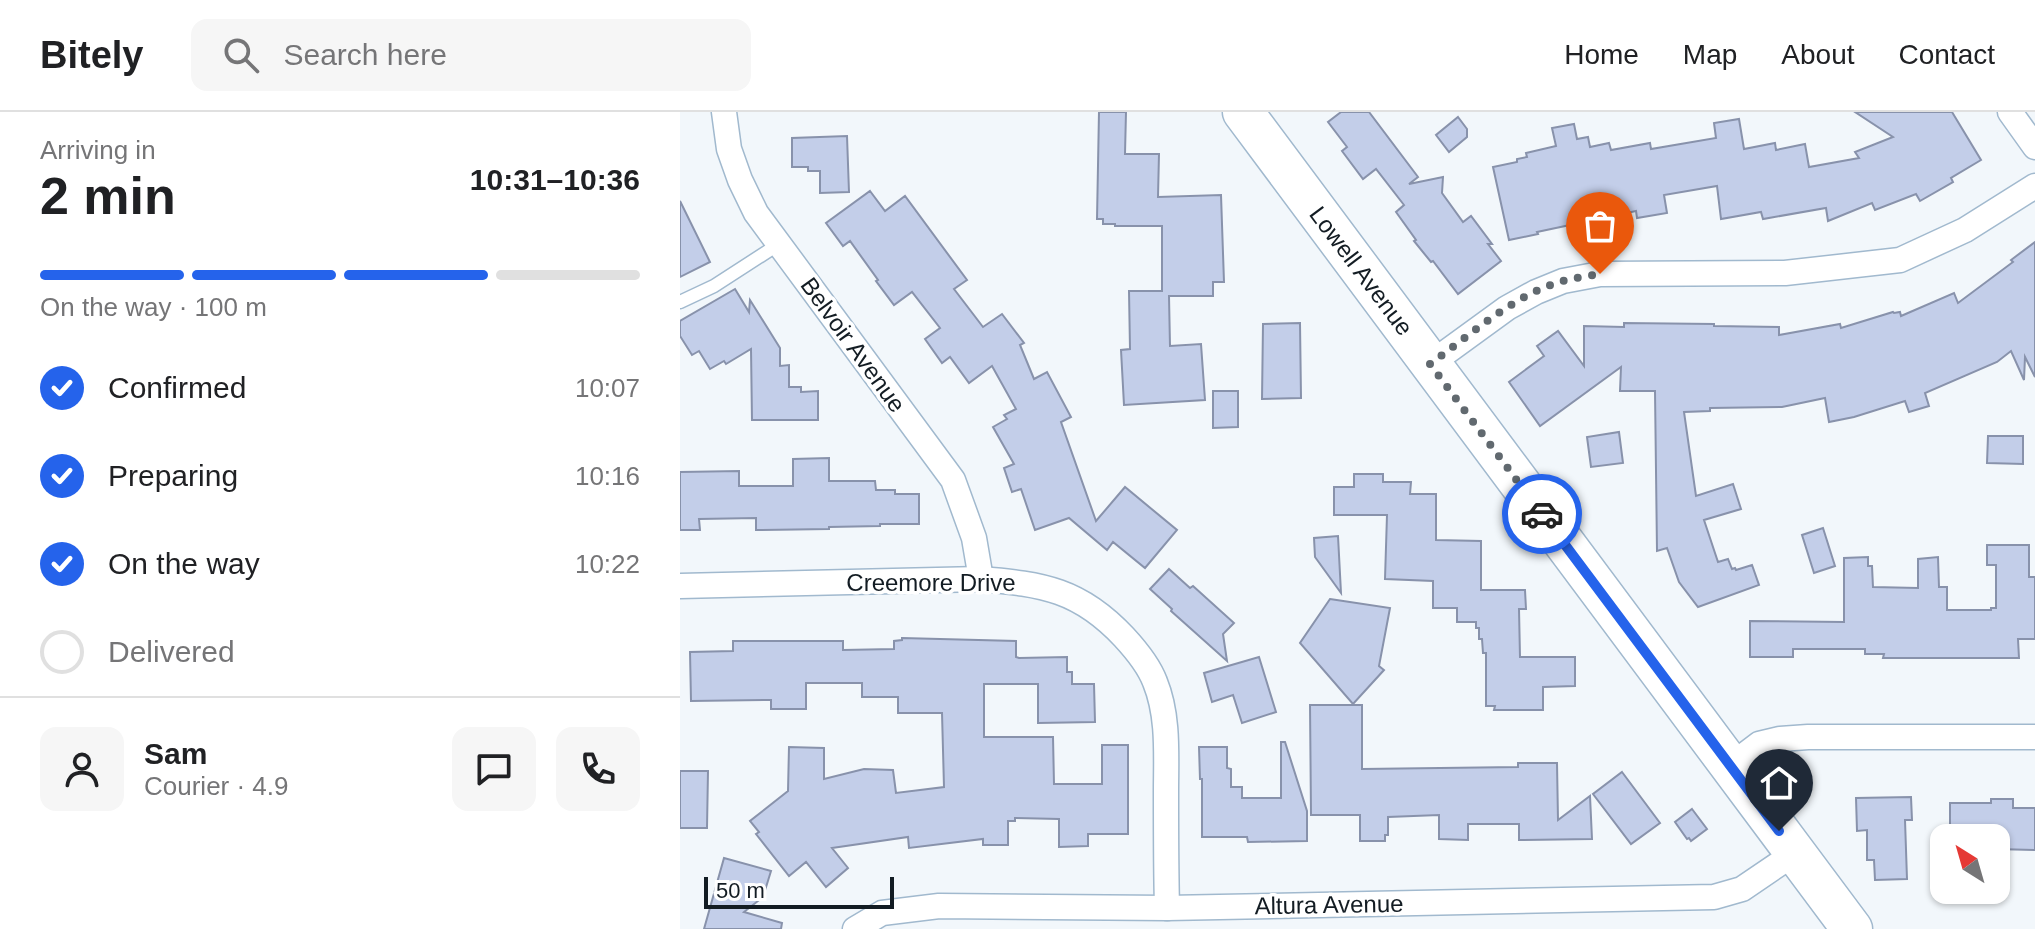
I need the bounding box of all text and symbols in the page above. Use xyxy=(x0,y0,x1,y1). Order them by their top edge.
search box xyxy=(191,19,751,91)
icon: search xyxy=(219,33,263,77)
text: Bitely xyxy=(40,34,143,76)
text: Search here xyxy=(283,38,447,71)
text: Home xyxy=(1564,39,1639,70)
text: Map xyxy=(1683,39,1737,70)
text: About xyxy=(1781,39,1855,70)
text: Contact xyxy=(1899,39,1995,70)
text: Arriving in xyxy=(40,135,156,165)
text: 10:31–10:36 xyxy=(470,163,640,196)
text: 2 min xyxy=(40,167,176,225)
pin xyxy=(1566,192,1634,274)
street label: Lowell Avenue xyxy=(1304,201,1419,340)
icon: bag xyxy=(1578,204,1622,248)
street label: Belvoir Avenue xyxy=(796,272,911,417)
text: On the way · 100 m xyxy=(40,292,267,322)
icon: check xyxy=(40,366,84,410)
text: Confirmed xyxy=(108,371,246,404)
text: 10:07 xyxy=(575,373,640,403)
icon: check xyxy=(40,454,84,498)
text: Preparing xyxy=(108,459,238,492)
text: 10:16 xyxy=(575,461,640,491)
courier xyxy=(1502,474,1582,554)
icon: car xyxy=(1520,492,1564,536)
icon: check xyxy=(40,542,84,586)
text: On the way xyxy=(108,547,260,580)
text: 10:22 xyxy=(575,549,640,579)
street label: Creemore Drive xyxy=(846,569,1016,596)
text: Delivered xyxy=(108,635,235,668)
button: person xyxy=(40,727,124,811)
button: chat xyxy=(452,727,536,811)
button: phone xyxy=(556,727,640,811)
text: Sam xyxy=(144,737,207,770)
pin xyxy=(1745,749,1813,831)
icon: home xyxy=(1757,761,1801,805)
text: Courier · 4.9 xyxy=(144,771,289,801)
north arrow xyxy=(1930,824,2010,904)
map controls xyxy=(1930,824,2010,904)
scale bar xyxy=(704,873,894,909)
text: 50 m xyxy=(716,878,765,903)
street label: Altura Avenue xyxy=(1254,890,1404,919)

